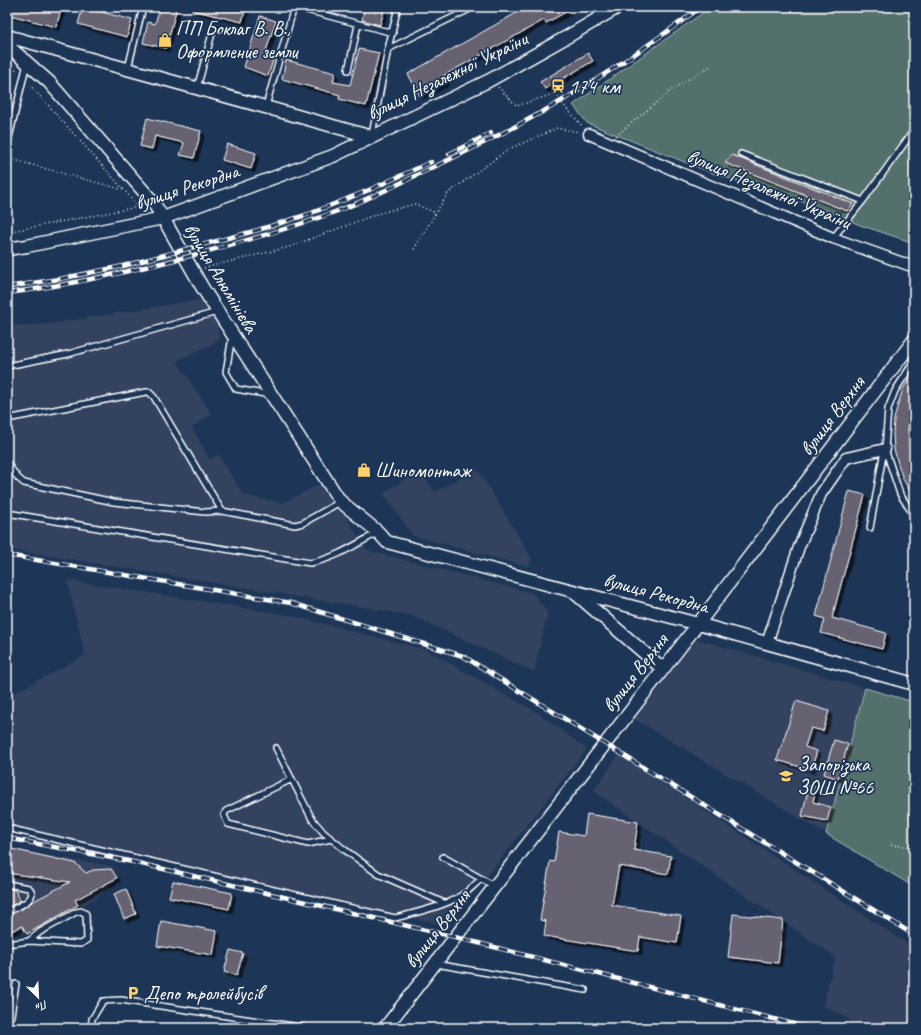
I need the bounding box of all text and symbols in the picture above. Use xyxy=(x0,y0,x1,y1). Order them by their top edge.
place label: ПП Боклаг В. В., Оформление земли xyxy=(176,16,299,64)
street label: вулиця Незалежної України xyxy=(363,26,533,127)
shop icon: ПП Боклаг В. В., Оформление земли xyxy=(157,32,173,48)
place label: 174 км xyxy=(569,74,621,99)
station icon: 174 км xyxy=(550,78,566,94)
street label: вулиця Незалежної України xyxy=(683,143,856,236)
street label: вулиця Рекордна xyxy=(132,158,244,216)
street label: вулиця Алюмінієва xyxy=(178,219,264,339)
street label: вулиця Верхня xyxy=(794,370,871,461)
place label: Шиномонтаж xyxy=(375,458,472,483)
shop icon: Шиномонтаж xyxy=(356,462,372,478)
street label: вулиця Рекордна xyxy=(601,567,713,619)
street label: вулиця Верхня xyxy=(597,627,675,717)
place label: Запорізька ЗОШ №66 xyxy=(797,752,874,800)
school or university icon: Запорізька ЗОШ №66 xyxy=(778,768,794,784)
street label: вулиця Верхня xyxy=(399,883,477,973)
north arrow xyxy=(18,977,58,1017)
place label: Депо тролейбусів xyxy=(144,981,267,1006)
parking icon: Депо тролейбусів xyxy=(125,985,141,1001)
text: Пн xyxy=(33,997,50,1015)

